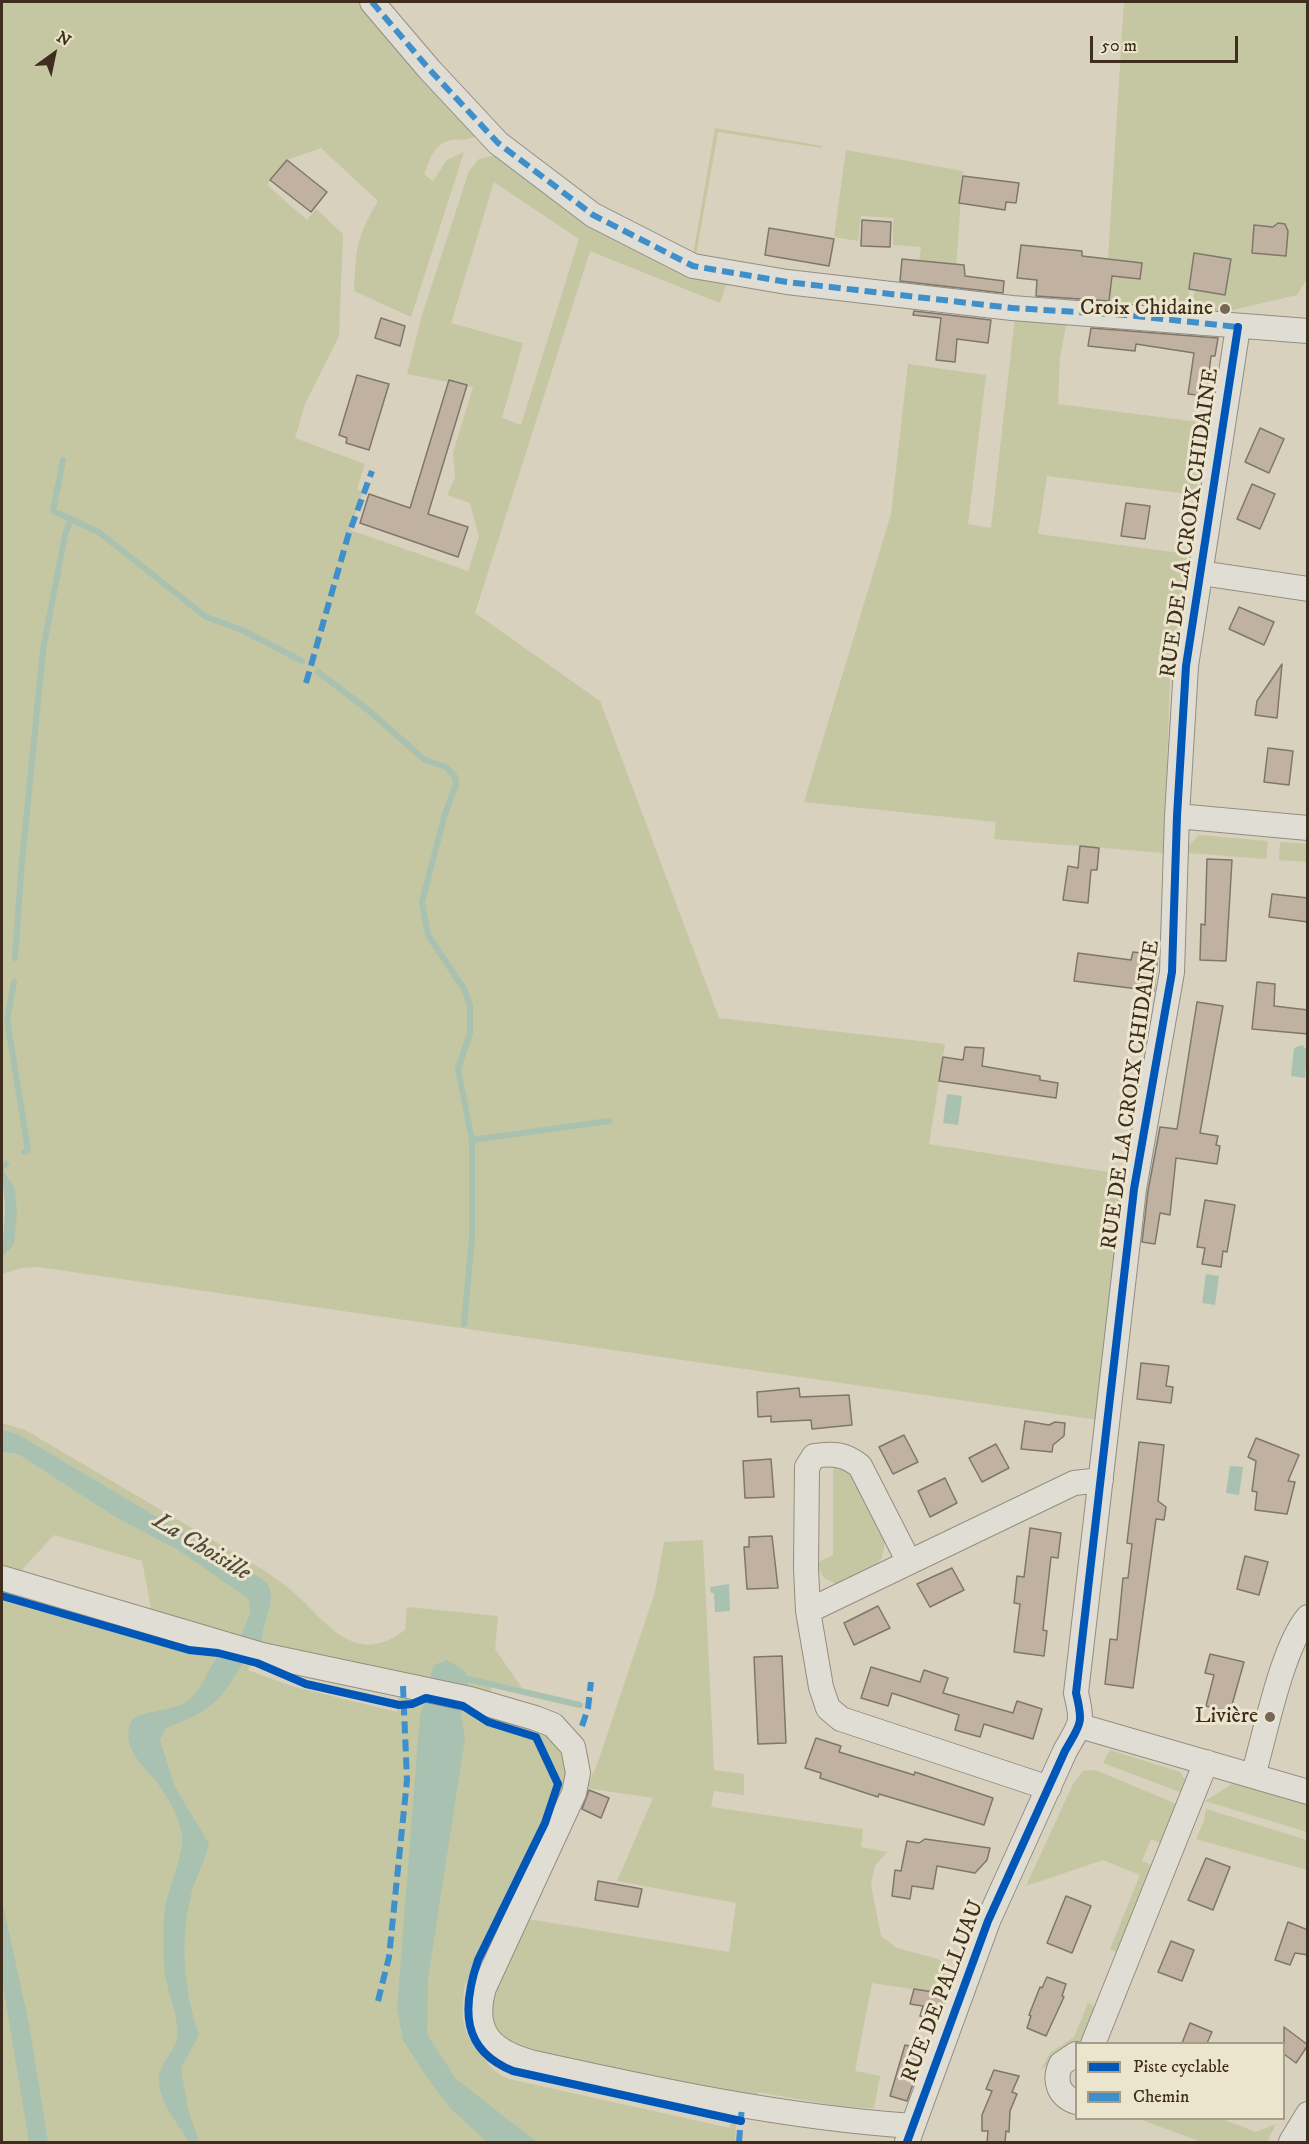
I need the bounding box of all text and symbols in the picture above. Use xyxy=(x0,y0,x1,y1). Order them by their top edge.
north arrow xyxy=(24,24,84,84)
scale bar xyxy=(1093,24,1242,62)
text: N xyxy=(53,27,75,51)
text: 50 m xyxy=(1101,35,1137,57)
place label: Croix Chidaine xyxy=(1080,296,1213,322)
marker: Croix Chidaine xyxy=(1218,302,1232,316)
street label: RUE DE LA CROIX CHIDAINE xyxy=(1156,367,1226,679)
street label: RUE DE LA CROIX CHIDAINE xyxy=(1097,939,1167,1251)
water label: La Choisille xyxy=(147,1508,255,1588)
place label: Livière xyxy=(1195,1704,1258,1730)
marker: Livière xyxy=(1263,1710,1277,1724)
street label: RUE DE PALLUAU xyxy=(897,1897,991,2087)
legend xyxy=(1075,2042,1285,2120)
text: Piste cyclable xyxy=(1133,2056,1229,2078)
text: Chemin xyxy=(1133,2086,1189,2108)

